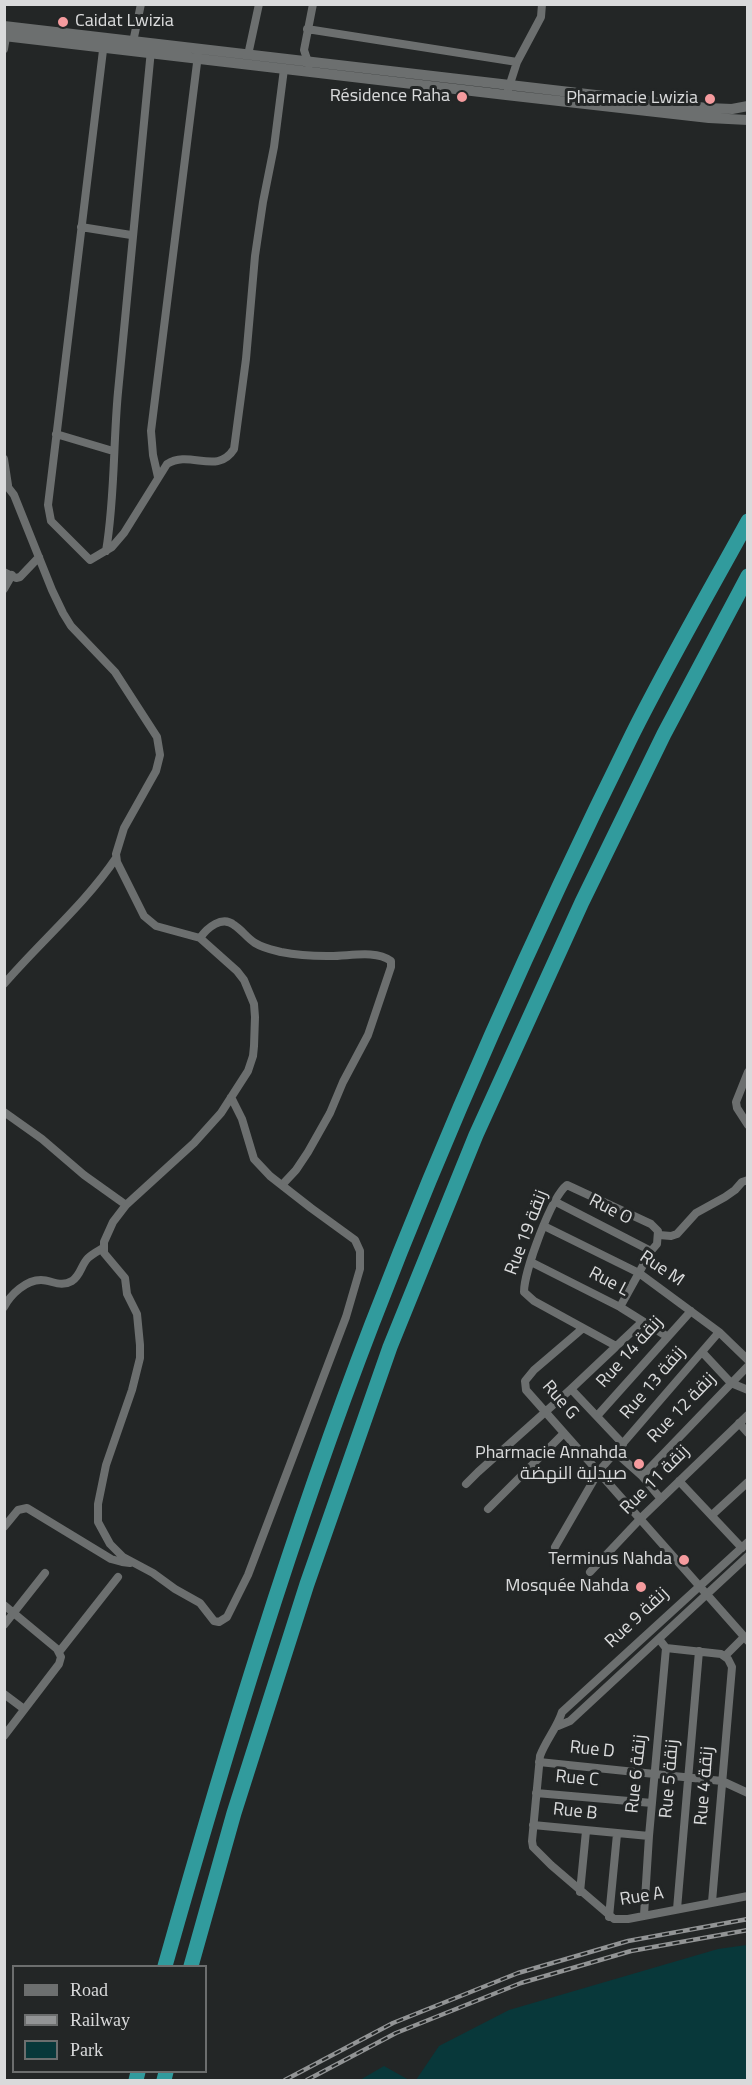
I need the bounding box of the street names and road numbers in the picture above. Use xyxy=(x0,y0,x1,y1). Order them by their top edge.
street label: Rue 19 زنقة xyxy=(502,1187,554,1279)
street label: Rue O xyxy=(585,1191,635,1231)
street label: Rue M xyxy=(635,1247,687,1293)
street label: Rue L xyxy=(584,1264,632,1302)
street label: Rue 14 زنقة xyxy=(593,1313,669,1393)
street label: Rue 13 زنقة xyxy=(617,1343,691,1425)
street label: Rue 12 زنقة xyxy=(644,1369,722,1449)
street label: Rue G xyxy=(536,1377,582,1425)
street label: Rue 11 زنقة xyxy=(617,1442,695,1520)
street label: Rue 9 زنقة xyxy=(602,1584,674,1654)
street label: Rue 6 زنقة xyxy=(623,1734,653,1814)
street label: Rue D xyxy=(568,1738,616,1764)
street label: Rue 5 زنقة xyxy=(657,1739,685,1819)
street label: Rue 4 زنقة xyxy=(692,1746,720,1826)
street label: Rue C xyxy=(554,1767,600,1793)
street label: Rue B xyxy=(552,1800,598,1826)
street label: Rue A xyxy=(618,1884,666,1912)

